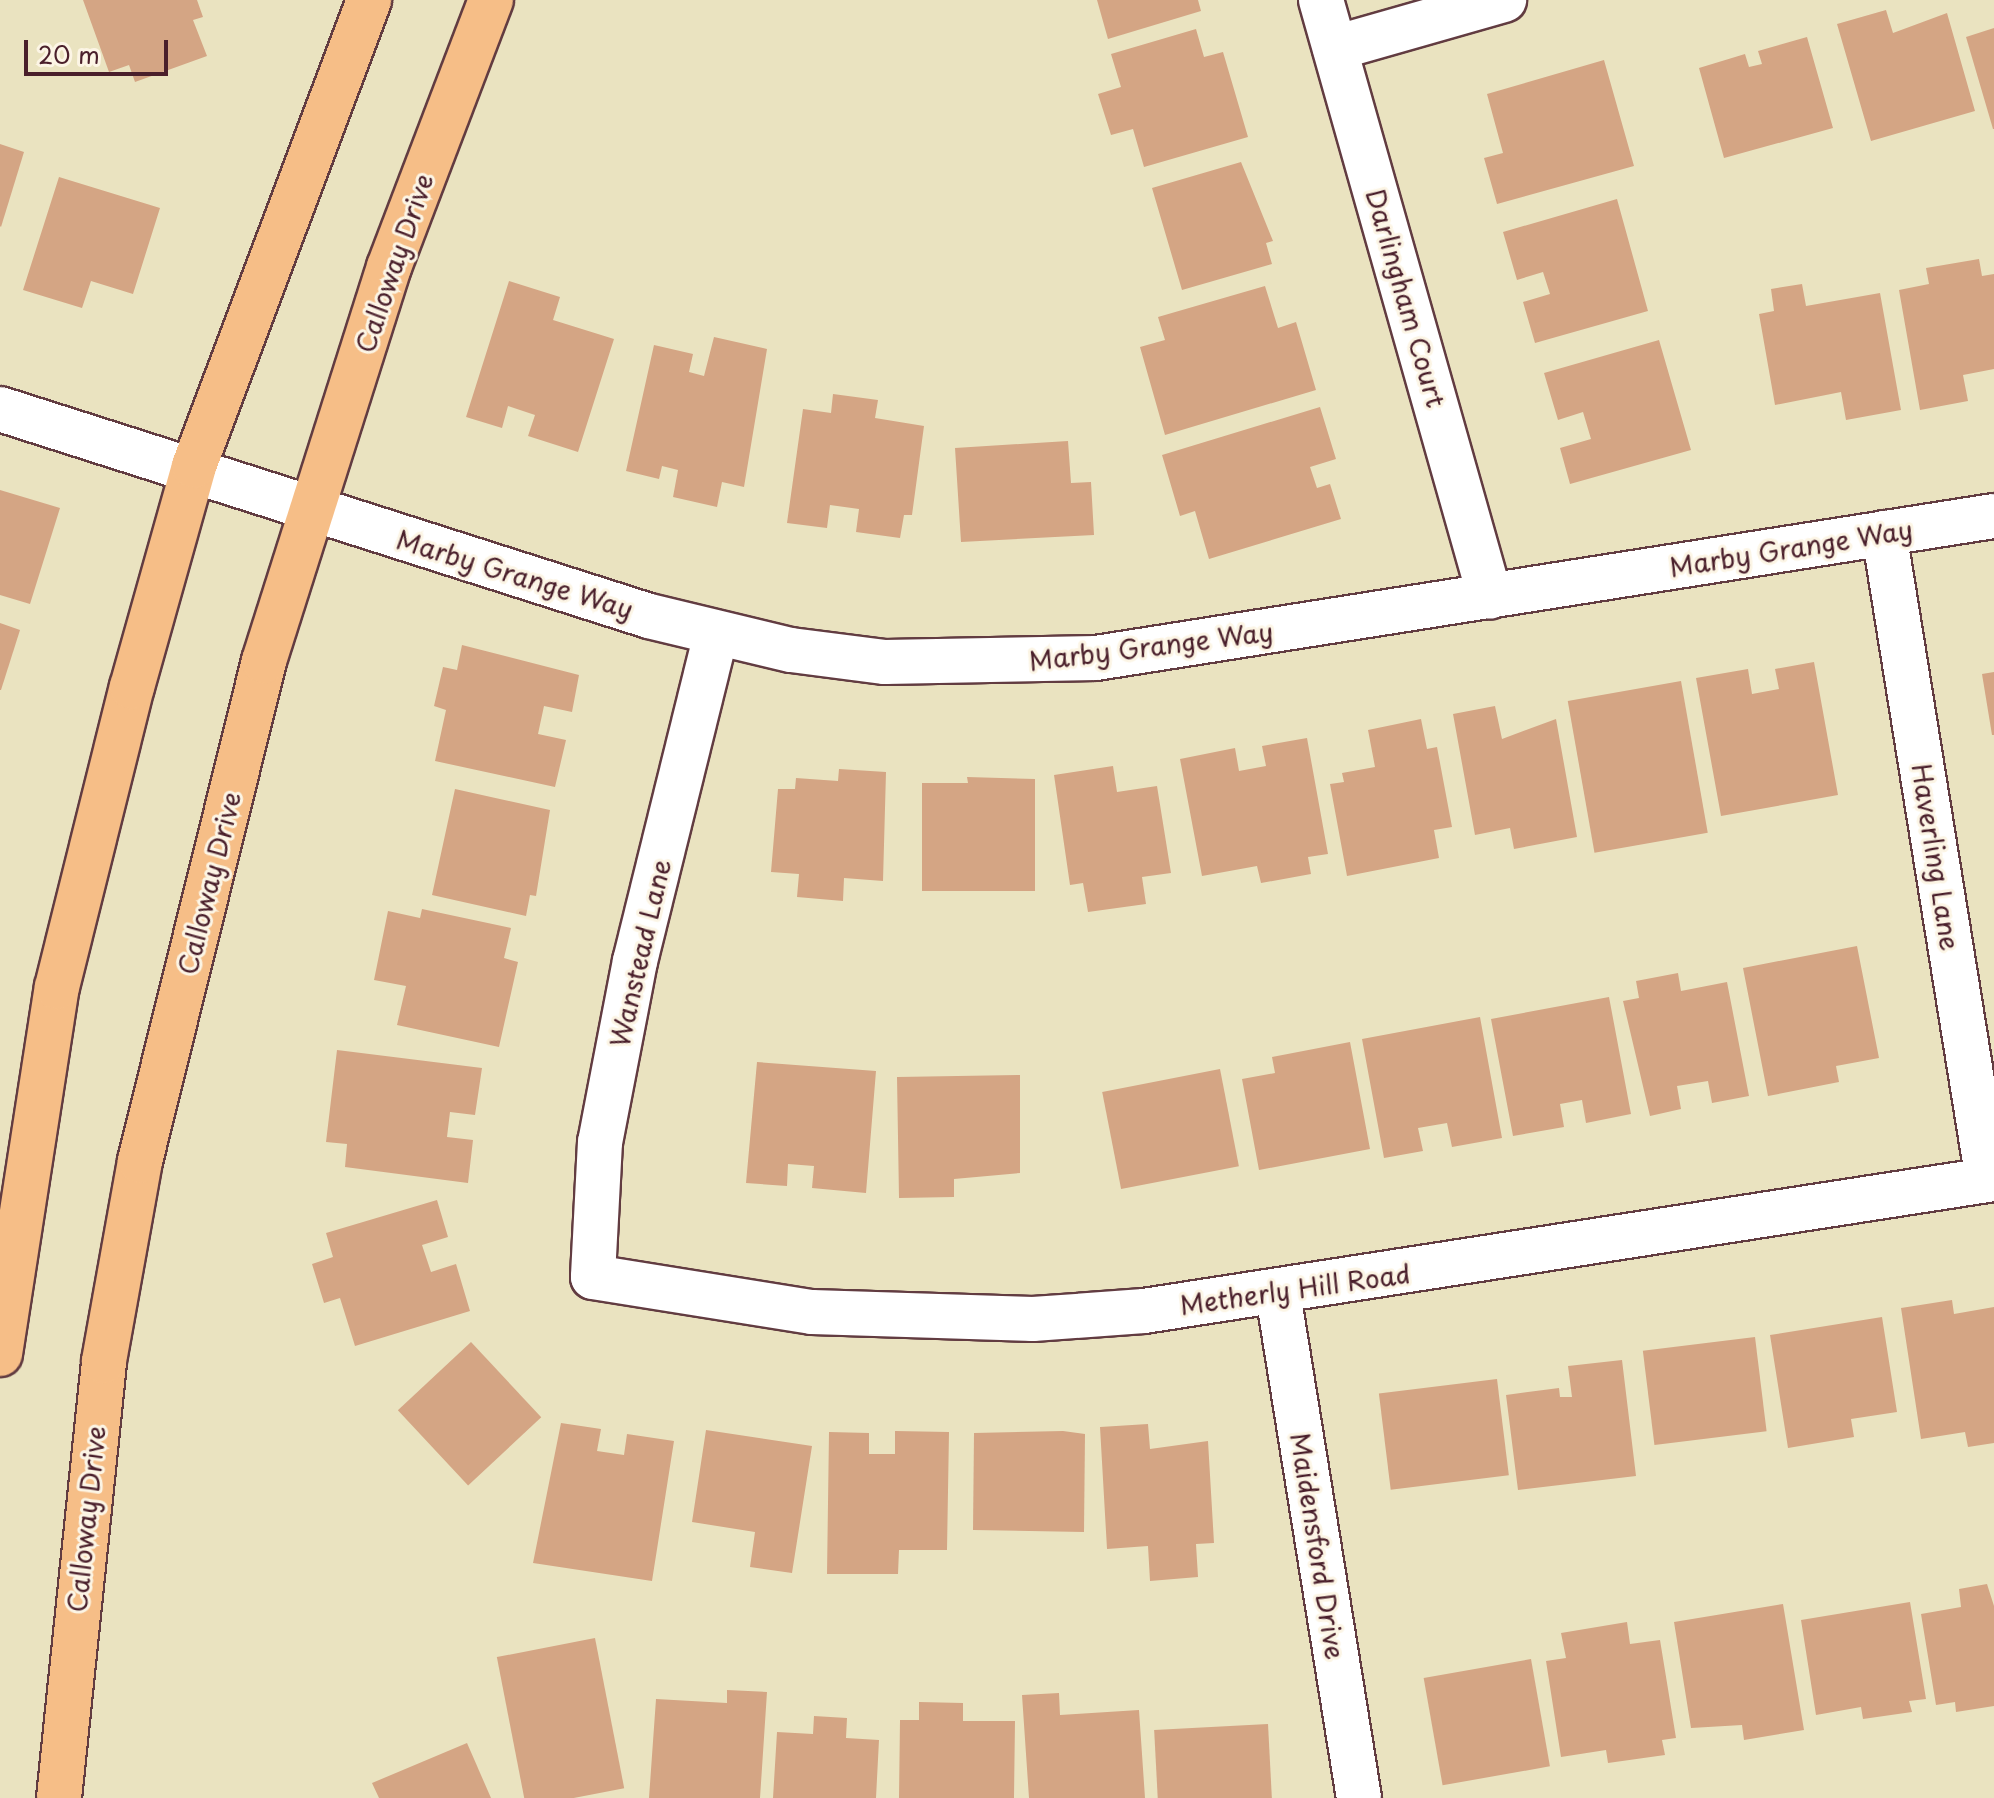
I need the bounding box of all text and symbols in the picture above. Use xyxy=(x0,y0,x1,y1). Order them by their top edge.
scale bar xyxy=(28,24,172,74)
text: 20 m xyxy=(38,36,100,72)
street label: Calloway Drive xyxy=(348,169,440,357)
street label: Darlingham Court xyxy=(1360,184,1452,412)
street label: Marby Grange Way xyxy=(1666,513,1916,583)
street label: Marby Grange Way xyxy=(392,523,638,625)
street label: Marby Grange Way xyxy=(1026,615,1276,677)
street label: Haverling Lane xyxy=(1906,761,1966,953)
street label: Calloway Drive xyxy=(171,788,247,978)
street label: Wanstead Lane xyxy=(603,856,677,1050)
street label: Metherly Hill Road xyxy=(1177,1257,1413,1321)
street label: Calloway Drive xyxy=(61,1423,111,1615)
street label: Maidensford Drive xyxy=(1285,1430,1351,1662)

